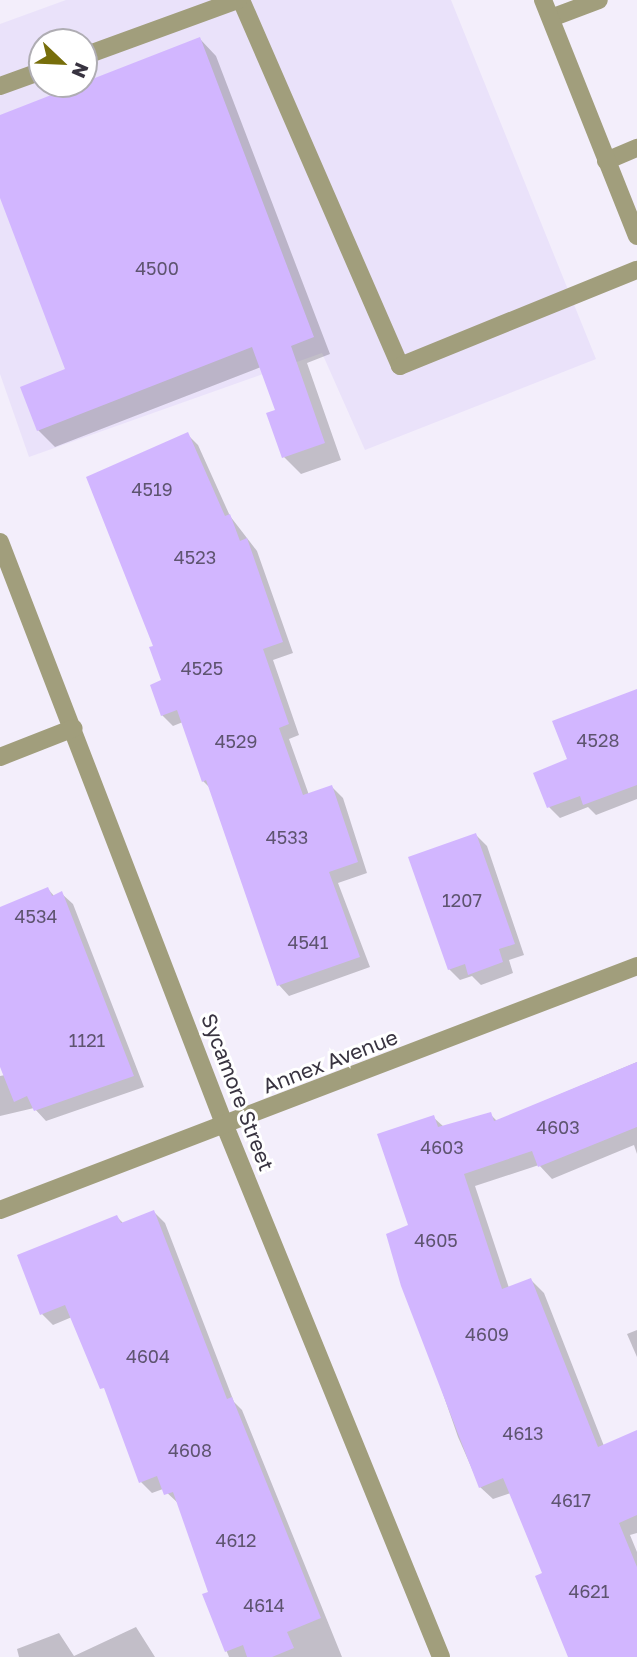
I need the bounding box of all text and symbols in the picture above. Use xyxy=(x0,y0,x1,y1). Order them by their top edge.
north arrow xyxy=(28,28,98,98)
text: N xyxy=(68,59,94,82)
house number: 4500 xyxy=(135,257,179,279)
house number: 4519 xyxy=(131,478,173,500)
house number: 4523 xyxy=(174,546,216,568)
house number: 4525 xyxy=(181,657,223,679)
house number: 4528 xyxy=(577,729,619,751)
house number: 4529 xyxy=(215,730,257,752)
house number: 4533 xyxy=(266,826,308,848)
house number: 1207 xyxy=(442,889,482,911)
house number: 4534 xyxy=(15,905,57,927)
house number: 4541 xyxy=(287,931,329,953)
street label: Sycamore Street xyxy=(196,1010,280,1174)
street label: Annex Avenue xyxy=(259,1024,401,1098)
house number: 1121 xyxy=(69,1029,105,1051)
house number: 4603 xyxy=(536,1116,580,1138)
house number: 4603 xyxy=(420,1136,464,1158)
house number: 4605 xyxy=(414,1229,458,1251)
house number: 4609 xyxy=(465,1323,509,1345)
house number: 4604 xyxy=(126,1345,170,1367)
house number: 4613 xyxy=(502,1422,544,1444)
house number: 4608 xyxy=(168,1439,212,1461)
house number: 4617 xyxy=(551,1489,591,1511)
house number: 4612 xyxy=(215,1529,257,1551)
house number: 4621 xyxy=(568,1580,610,1602)
house number: 4614 xyxy=(243,1594,285,1616)

